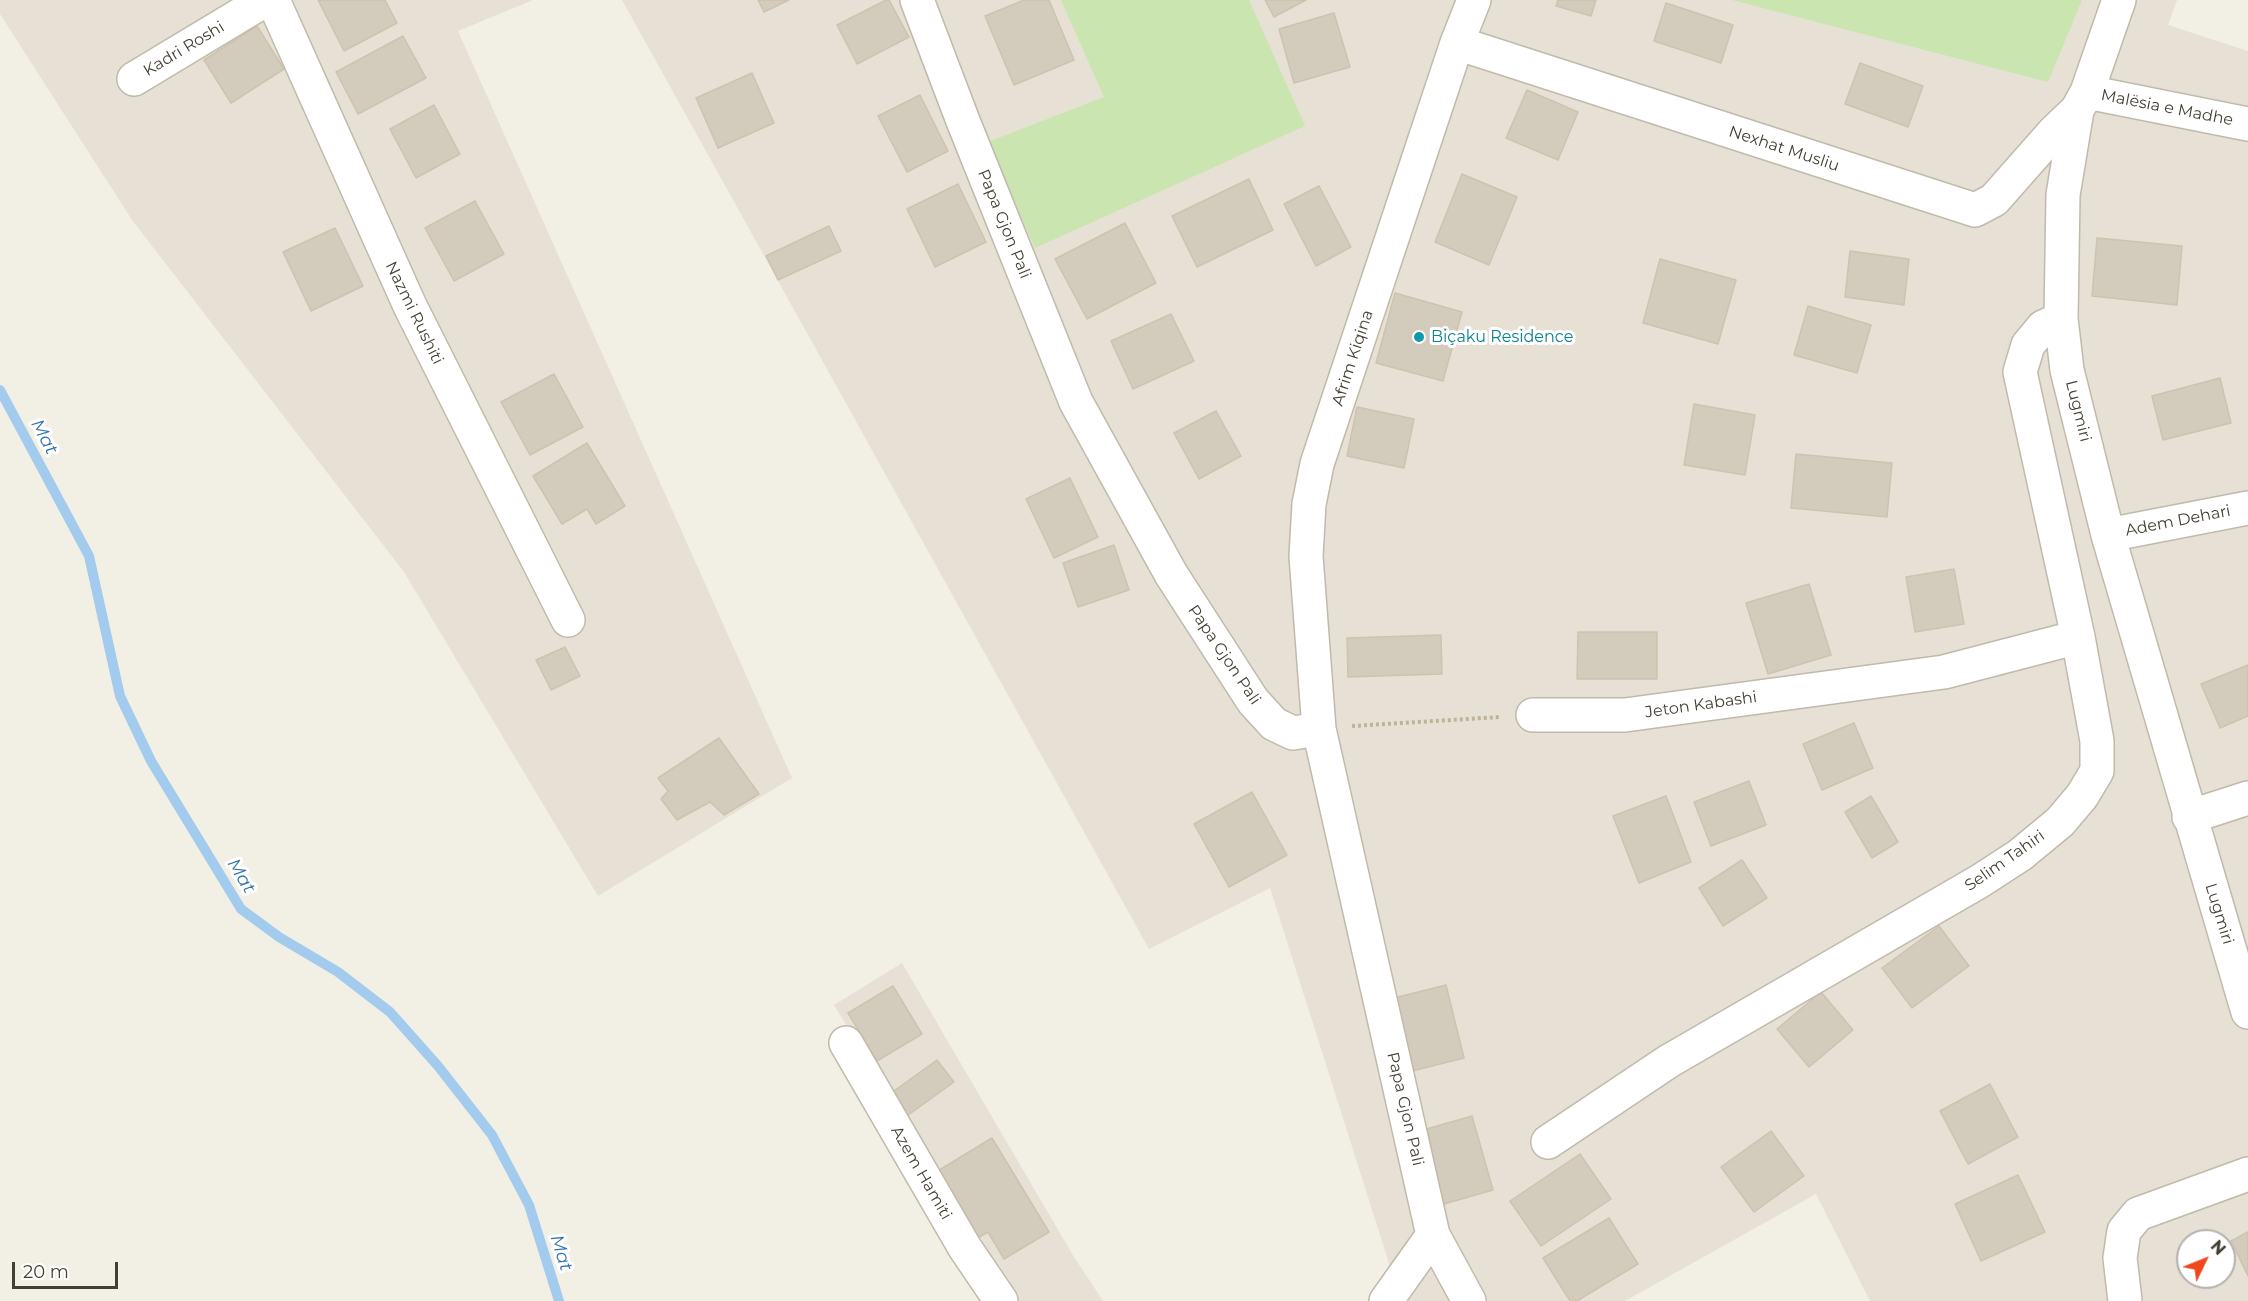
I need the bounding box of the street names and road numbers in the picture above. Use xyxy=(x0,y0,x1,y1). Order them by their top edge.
street label: Kadri Roshi xyxy=(140,17,228,81)
street label: Malësia e Madhe xyxy=(2099,86,2235,130)
street label: Nexhat Musliu xyxy=(1726,122,1842,176)
street label: Papa Gjon Pali xyxy=(973,167,1035,281)
street label: Nazmi Rushiti xyxy=(381,258,447,368)
street label: Afrim Kiqina xyxy=(1328,308,1378,408)
street label: Lugmiri xyxy=(2061,378,2095,444)
street label: Adem Dehari xyxy=(2124,501,2232,541)
street label: Papa Gjon Pali xyxy=(1184,601,1264,709)
street label: Jeton Kabashi xyxy=(1644,688,1758,722)
street label: Selim Tahiri xyxy=(1961,826,2049,896)
street label: Lugmiri xyxy=(2201,881,2237,947)
street label: Papa Gjon Pali xyxy=(1383,1050,1427,1168)
street label: Azem Hamiti xyxy=(887,1123,955,1223)

